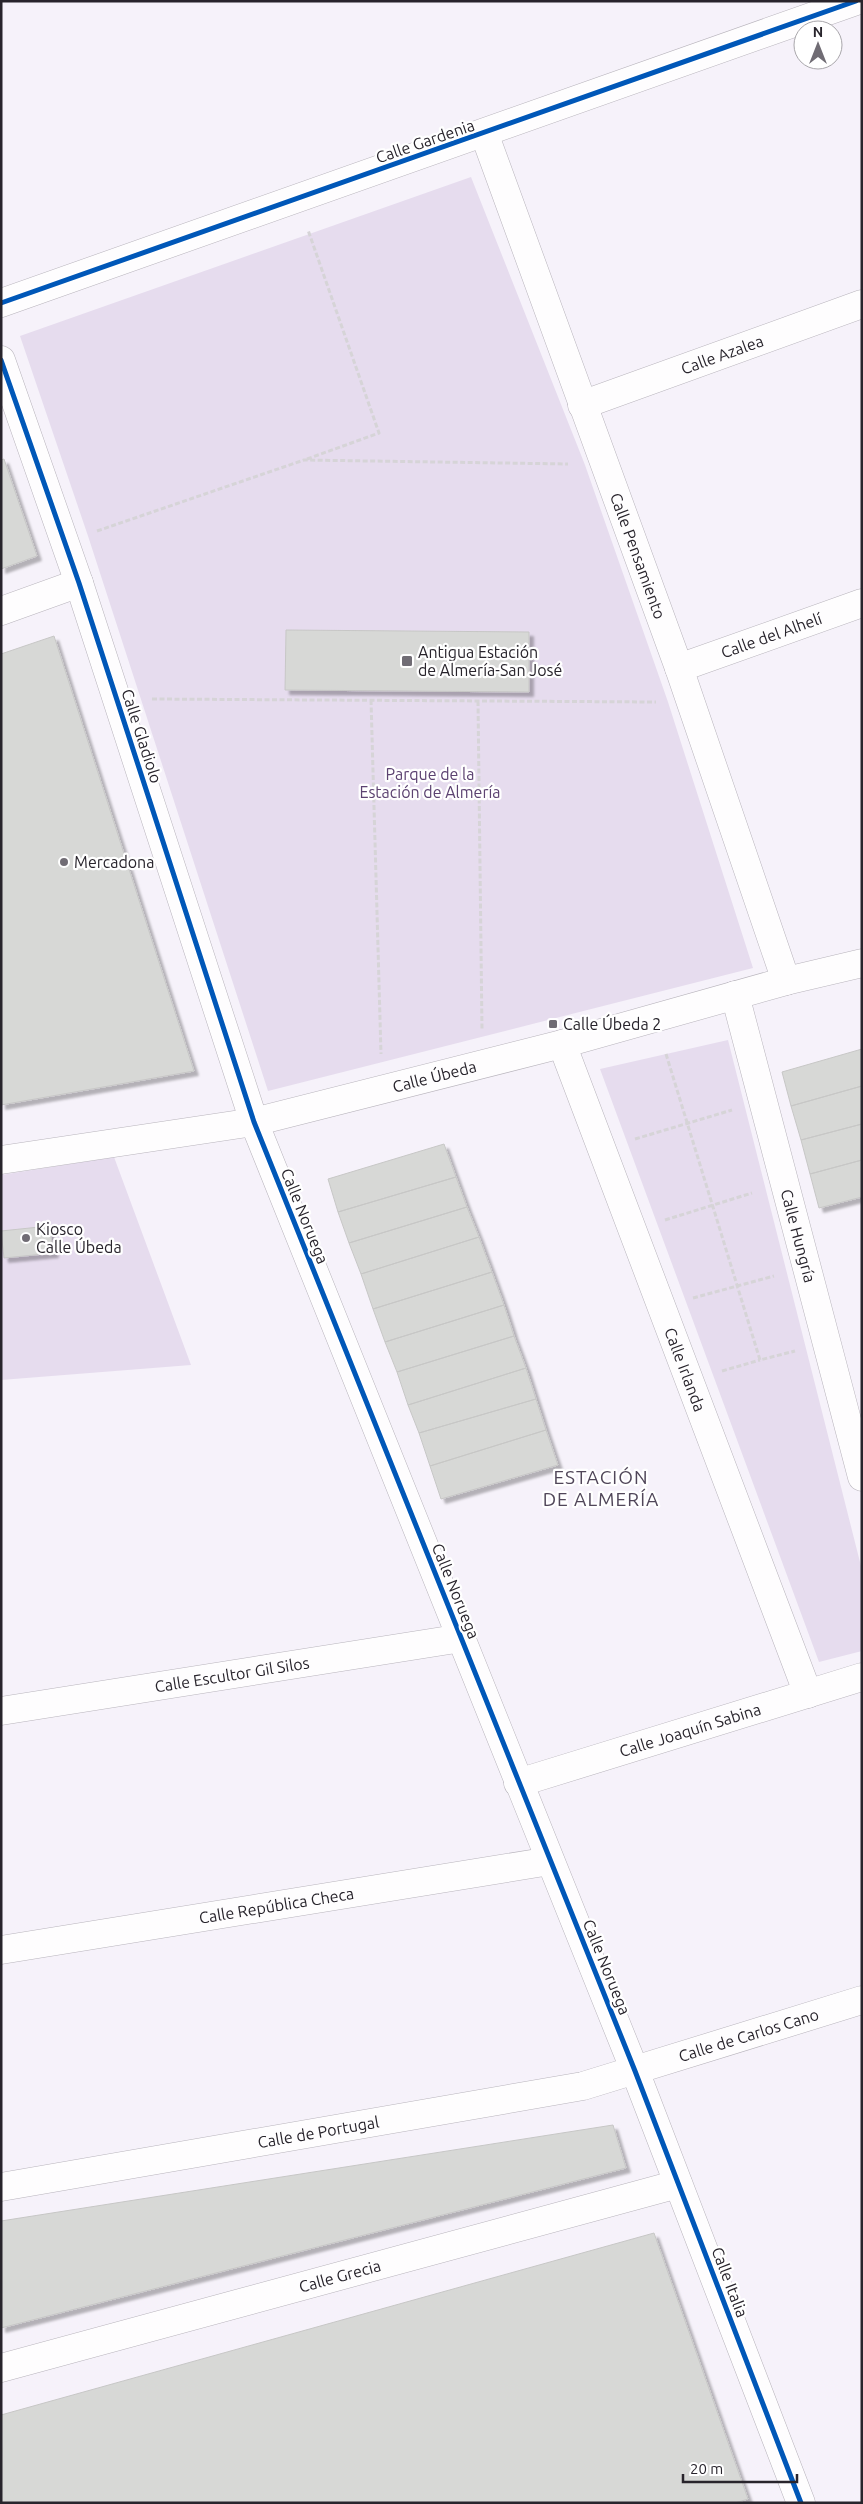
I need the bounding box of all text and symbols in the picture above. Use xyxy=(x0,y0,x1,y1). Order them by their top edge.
north arrow xyxy=(793,20,843,70)
text: N xyxy=(813,24,823,40)
street label: Calle Gardenia xyxy=(373,116,477,166)
street label: Calle Azalea xyxy=(678,331,766,378)
street label: Calle Pensamiento xyxy=(607,490,669,621)
street label: Calle del Alhelí xyxy=(719,609,825,661)
place label: Antigua Estación de Almería-San José xyxy=(418,643,562,679)
marker: Antigua Estación de Almería-San José xyxy=(400,654,414,668)
street label: Calle Gladiolo xyxy=(118,687,166,785)
park label: Parque de la Estación de Almería xyxy=(359,765,501,801)
place label: Mercadona xyxy=(74,853,154,871)
marker: Mercadona xyxy=(58,856,70,868)
place label: Calle Úbeda 2 xyxy=(563,1013,661,1033)
marker: Calle Úbeda 2 xyxy=(547,1018,559,1030)
street label: Calle Úbeda xyxy=(391,1057,478,1096)
street label: Calle Noruega xyxy=(278,1166,332,1266)
street label: Calle Hungría xyxy=(778,1187,819,1284)
place label: Kiosco Calle Úbeda xyxy=(36,1220,122,1256)
marker: Kiosco Calle Úbeda xyxy=(20,1232,32,1244)
street label: Calle Irlanda xyxy=(661,1325,709,1414)
district label: ESTACIÓN DE ALMERÍA xyxy=(543,1466,659,1510)
street label: Calle Noruega xyxy=(429,1541,483,1641)
street label: Calle Escultor Gil Silos xyxy=(154,1653,311,1696)
street label: Calle Joaquín Sabina xyxy=(617,1700,763,1760)
street label: Calle República Checa xyxy=(198,1884,355,1927)
street label: Calle Noruega xyxy=(580,1917,634,2017)
street label: Calle de Carlos Cano xyxy=(676,2005,821,2065)
street label: Calle de Portugal xyxy=(256,2113,380,2151)
street label: Calle Italia xyxy=(708,2244,752,2320)
street label: Calle Grecia xyxy=(297,2256,383,2296)
scale bar xyxy=(683,2452,797,2484)
text: 20 m xyxy=(690,2460,723,2477)

